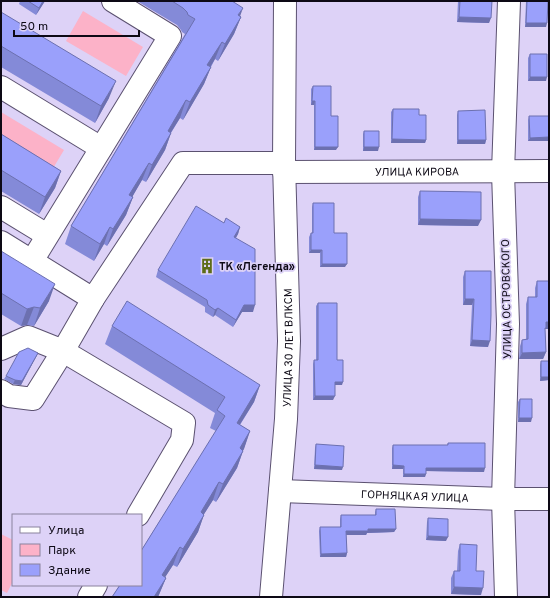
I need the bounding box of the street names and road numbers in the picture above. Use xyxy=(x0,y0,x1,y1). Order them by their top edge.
street label: УЛИЦА КИРОВА xyxy=(375,165,459,180)
street label: УЛИЦА ОСТРОВСКОГО xyxy=(499,239,515,359)
street label: УЛИЦА 30 ЛЕТ ВЛКСМ xyxy=(280,288,297,407)
street label: ГОРНЯЦКАЯ УЛИЦА xyxy=(361,488,469,506)

